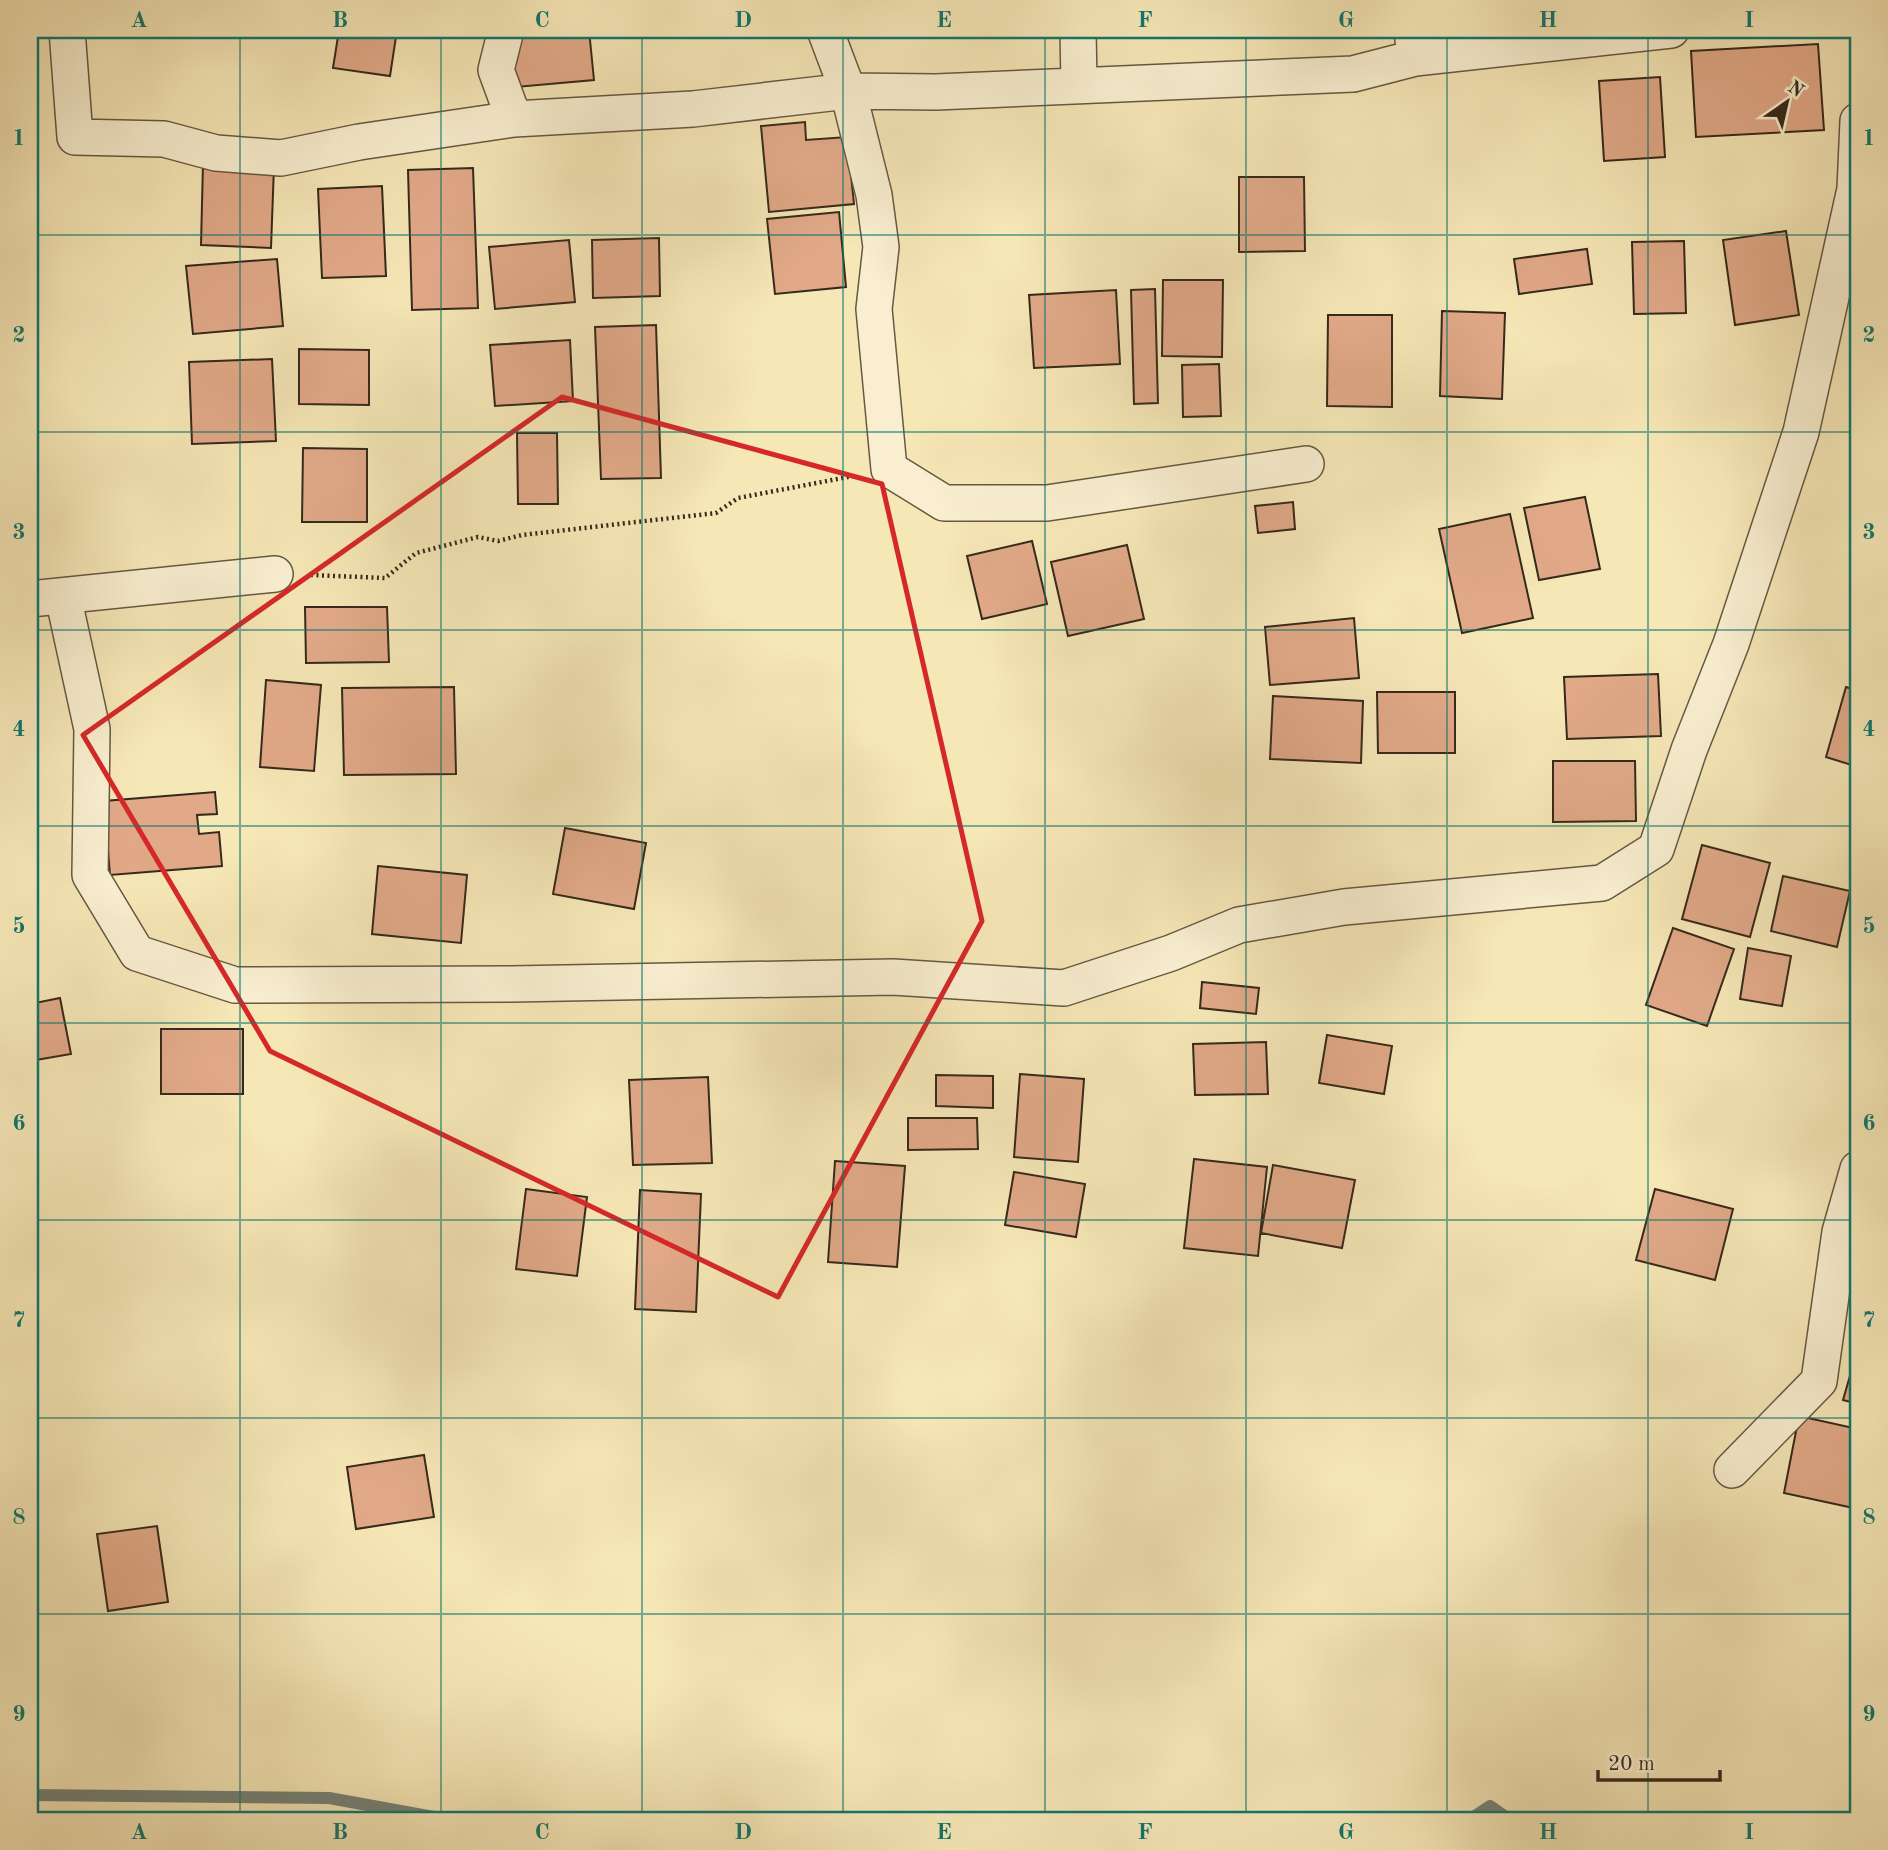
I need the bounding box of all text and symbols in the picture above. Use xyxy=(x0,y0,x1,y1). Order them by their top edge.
text: A xyxy=(130,9,148,32)
text: B xyxy=(332,9,348,32)
text: C xyxy=(534,9,550,32)
text: D xyxy=(734,9,752,32)
text: E xyxy=(936,9,952,32)
text: F xyxy=(1137,9,1153,32)
text: G xyxy=(1338,9,1354,32)
text: H xyxy=(1539,9,1557,32)
text: I xyxy=(1744,9,1754,32)
north arrow xyxy=(1752,66,1822,136)
text: N xyxy=(1784,78,1807,102)
text: 1 xyxy=(12,127,26,150)
text: 1 xyxy=(1862,127,1876,150)
text: 2 xyxy=(12,324,26,347)
text: 2 xyxy=(1862,324,1876,347)
text: 3 xyxy=(12,521,26,544)
text: 3 xyxy=(1862,521,1876,544)
text: 4 xyxy=(12,718,26,741)
text: 4 xyxy=(1862,718,1876,741)
text: 5 xyxy=(12,915,26,938)
text: 5 xyxy=(1862,915,1876,938)
text: 6 xyxy=(12,1112,26,1135)
text: 6 xyxy=(1862,1112,1876,1135)
text: 7 xyxy=(12,1309,26,1332)
text: 7 xyxy=(1862,1309,1876,1332)
text: 8 xyxy=(12,1506,26,1529)
text: 8 xyxy=(1862,1506,1876,1529)
text: 9 xyxy=(12,1703,26,1726)
text: 9 xyxy=(1862,1703,1876,1726)
scale bar xyxy=(1598,1738,1720,1782)
text: 20 m xyxy=(1608,1754,1655,1775)
text: A xyxy=(130,1821,148,1844)
text: B xyxy=(332,1821,348,1844)
text: C xyxy=(534,1821,550,1844)
text: D xyxy=(734,1821,752,1844)
text: E xyxy=(936,1821,952,1844)
text: F xyxy=(1137,1821,1153,1844)
text: G xyxy=(1338,1821,1354,1844)
text: H xyxy=(1539,1821,1557,1844)
text: I xyxy=(1744,1821,1754,1844)

